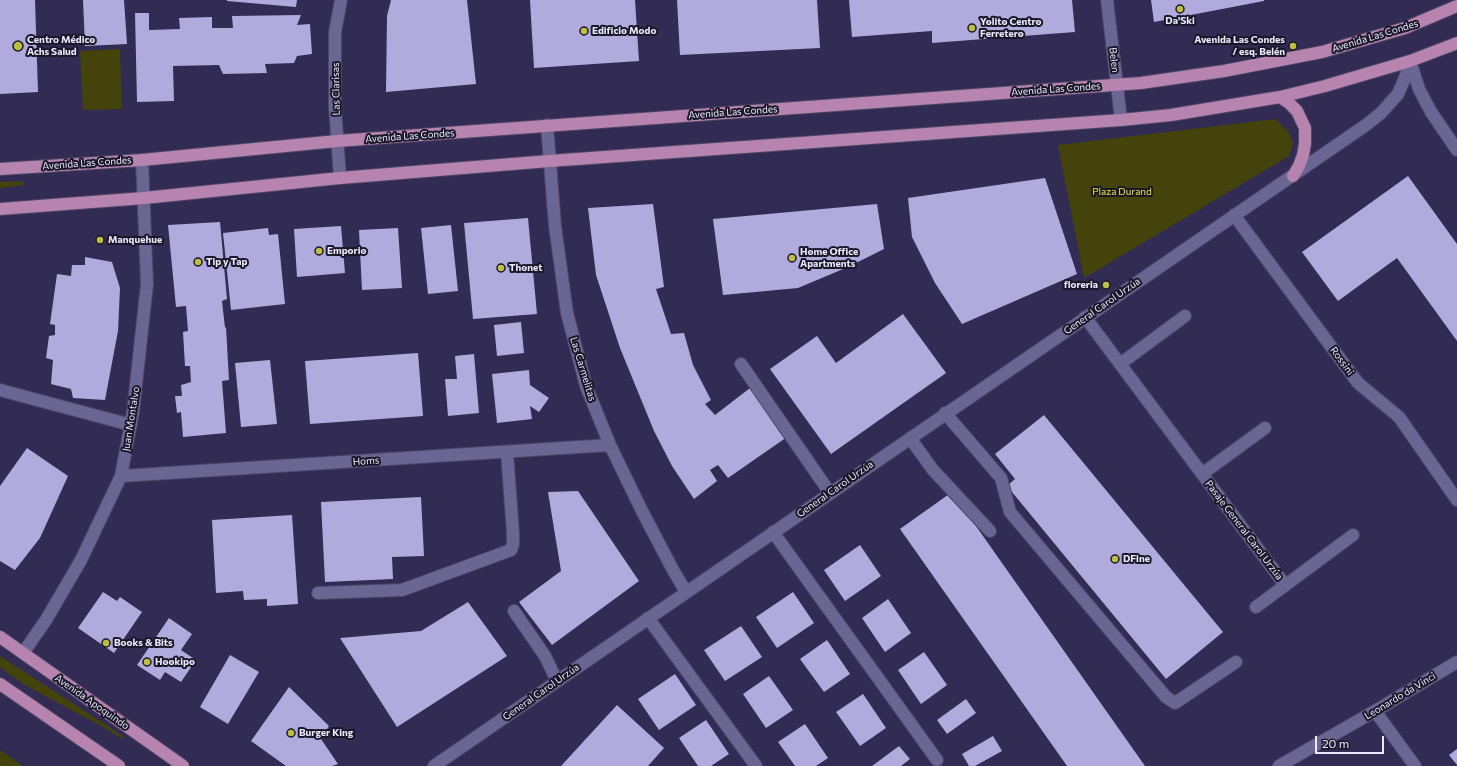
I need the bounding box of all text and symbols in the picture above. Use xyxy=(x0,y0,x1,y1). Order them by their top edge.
marker: Da'Ski xyxy=(1175,4,1185,14)
place label: Da'Ski xyxy=(1165,15,1195,27)
place label: Yolito Centro Ferretero xyxy=(980,16,1041,40)
street label: Avenida Las Condes xyxy=(1330,17,1420,55)
marker: Yolito Centro Ferretero xyxy=(967,23,977,33)
place label: Edificio Modo xyxy=(592,25,656,37)
marker: Edificio Modo xyxy=(579,26,589,36)
place label: Centro Médico Achs Salud xyxy=(27,34,95,58)
place label: Avenida Las Condes / esq. Belén xyxy=(1194,34,1285,58)
marker: Centro Médico Achs Salud xyxy=(12,40,24,52)
marker: Avenida Las Condes / esq. Belén xyxy=(1288,41,1298,51)
street label: Belen xyxy=(1107,47,1121,73)
street label: Las Clarisas xyxy=(330,62,342,116)
street label: Avenida Las Condes xyxy=(1011,80,1101,98)
street label: Avenida Las Condes xyxy=(688,103,778,121)
street label: Avenida Las Condes xyxy=(365,127,455,145)
street label: Avenida Las Condes xyxy=(42,154,132,172)
park label: Plaza Durand xyxy=(1092,186,1152,198)
place label: Manquehue xyxy=(108,234,162,246)
marker: Manquehue xyxy=(95,235,105,245)
place label: Emporio xyxy=(327,245,366,257)
marker: Emporio xyxy=(314,246,324,256)
place label: Home Office Apartments xyxy=(800,246,858,270)
marker: Home Office Apartments xyxy=(787,253,797,263)
place label: Tip y Tap xyxy=(206,256,247,268)
marker: Tip y Tap xyxy=(193,257,203,267)
place label: Thonet xyxy=(509,262,542,274)
marker: Thonet xyxy=(496,263,506,273)
street label: General Carol Urzúa xyxy=(1061,275,1143,337)
place label: floreria xyxy=(1064,279,1098,291)
marker: floreria xyxy=(1101,280,1111,290)
street label: Las Carmelitas xyxy=(568,335,598,403)
street label: Rossini xyxy=(1328,344,1356,378)
street label: Juan Montalvo xyxy=(120,386,142,452)
street label: Homs xyxy=(352,454,380,468)
street label: General Carol Urzúa xyxy=(794,458,876,520)
street label: Pasaje General Carol Urzúa xyxy=(1203,478,1285,582)
place label: DFine xyxy=(1123,553,1150,565)
marker: DFine xyxy=(1110,554,1120,564)
place label: Books & Bits xyxy=(114,637,173,649)
marker: Books & Bits xyxy=(101,638,111,648)
place label: Hookipo xyxy=(155,656,195,668)
marker: Hookipo xyxy=(142,657,152,667)
street label: General Carol Urzúa xyxy=(500,661,582,723)
street label: Leonardo da Vinci xyxy=(1362,670,1438,722)
street label: Avenida Apoquindo xyxy=(52,672,132,732)
place label: Burger King xyxy=(299,727,353,739)
marker: Burger King xyxy=(286,728,296,738)
scale bar xyxy=(1317,728,1386,754)
text: 20 m xyxy=(1322,736,1349,750)

